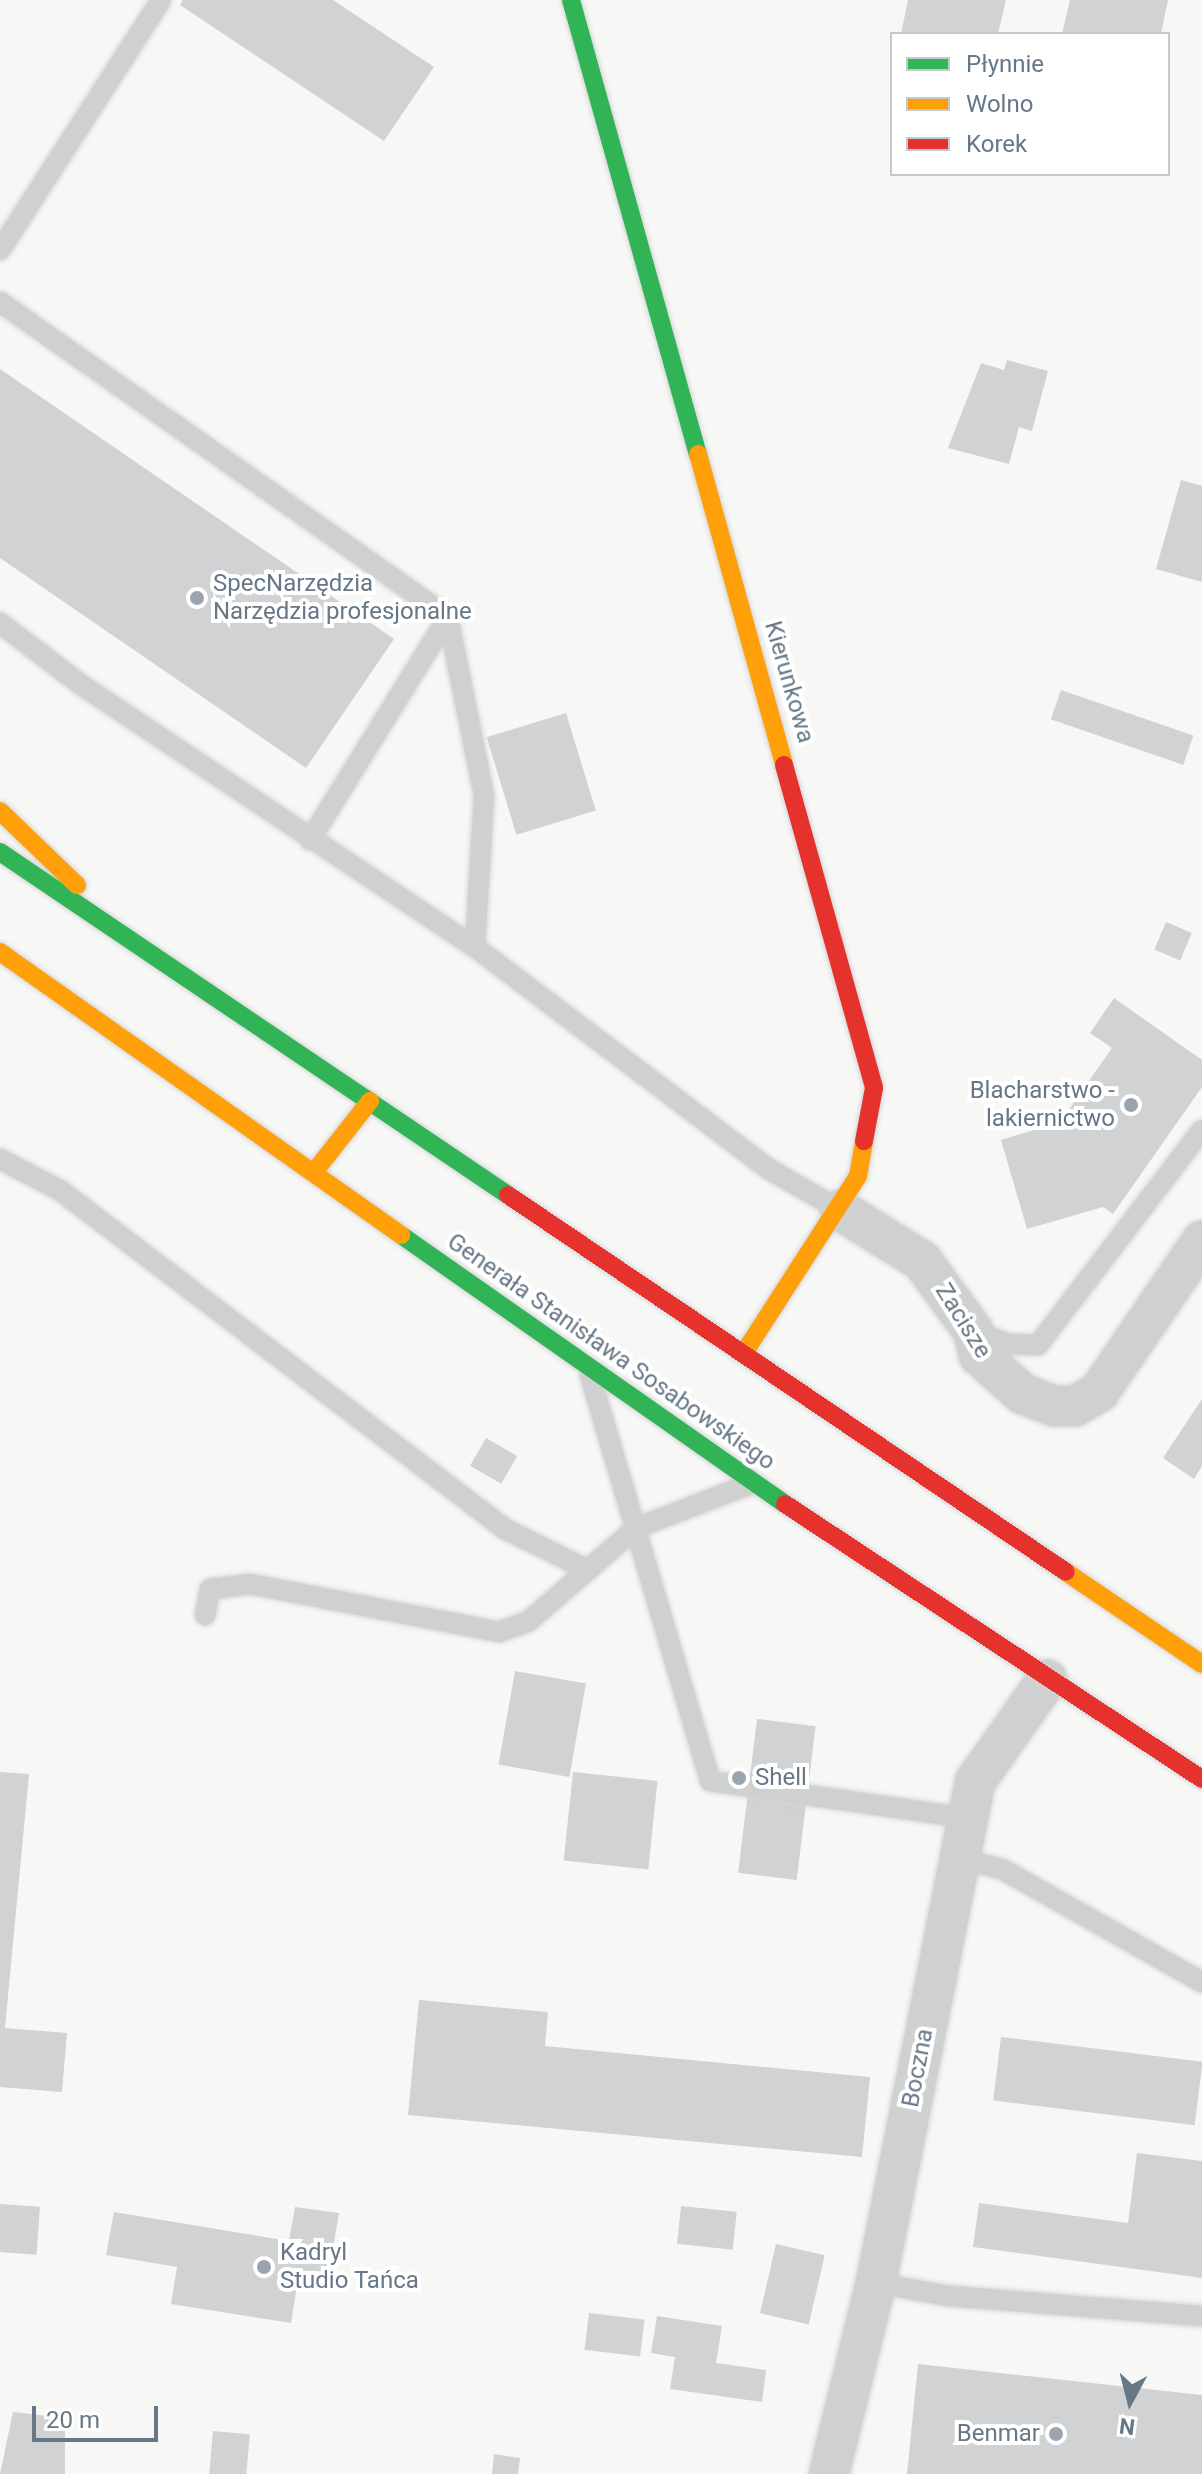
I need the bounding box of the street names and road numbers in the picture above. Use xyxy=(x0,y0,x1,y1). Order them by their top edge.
street label: Kierunkowa xyxy=(758,618,820,746)
street label: Generała Stanisława Sosabowskiego xyxy=(442,1227,780,1477)
street label: Zacisze xyxy=(929,1278,997,1364)
street label: Boczna xyxy=(896,2026,940,2110)

